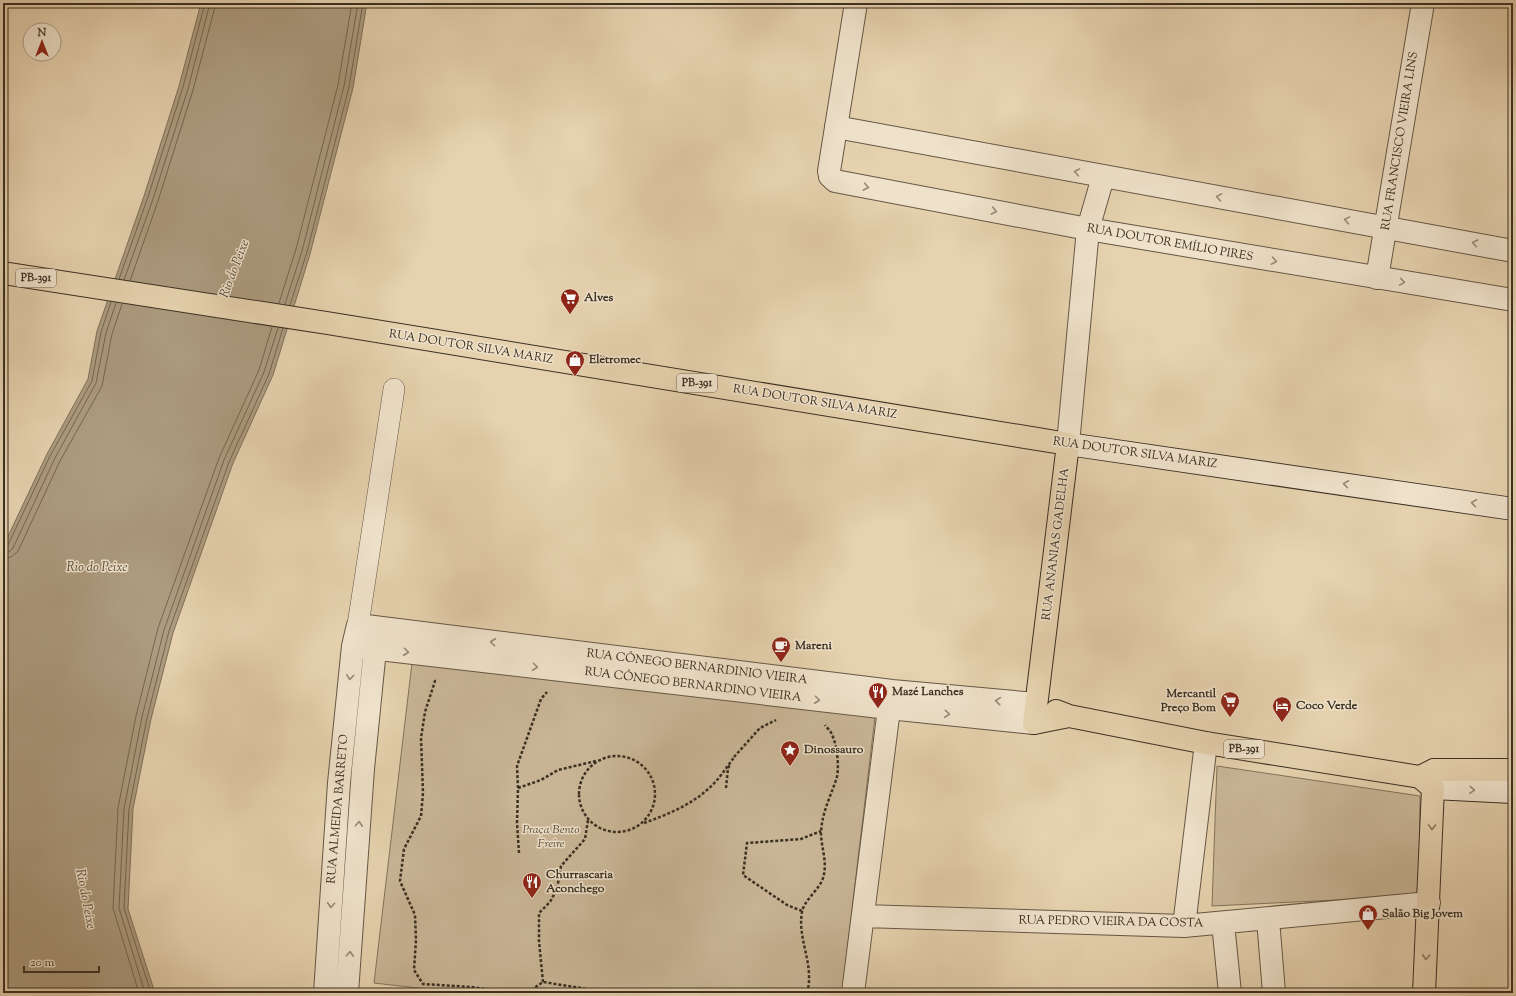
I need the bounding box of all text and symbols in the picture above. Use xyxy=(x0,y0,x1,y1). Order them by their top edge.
north arrow xyxy=(22,22,62,62)
text: N xyxy=(37,25,47,41)
street label: RUA FRANCISCO VIEIRA LINS xyxy=(1377,50,1423,232)
one-way arrow xyxy=(1074,168,1080,176)
one-way arrow xyxy=(863,182,870,190)
one-way arrow xyxy=(1216,193,1222,202)
one-way arrow xyxy=(991,206,997,215)
one-way arrow xyxy=(1344,216,1350,225)
street label: RUA DOUTOR EMÍLIO PIRES xyxy=(1085,220,1255,266)
water label: Rio do Peixe xyxy=(216,237,254,301)
one-way arrow xyxy=(1472,240,1478,248)
one-way arrow xyxy=(1271,256,1277,265)
road number: PB-391 xyxy=(16,269,56,287)
one-way arrow xyxy=(1399,277,1405,286)
supermarket icon: Alves xyxy=(559,287,581,315)
place label: Alves xyxy=(583,289,613,307)
street label: RUA DOUTOR SILVA MARIZ xyxy=(388,325,555,369)
shop icon: Eletromec xyxy=(564,349,586,377)
place label: Eletromec xyxy=(588,351,642,369)
road number: PB-391 xyxy=(677,374,717,392)
street label: RUA DOUTOR SILVA MARIZ xyxy=(732,380,899,424)
street label: RUA DOUTOR SILVA MARIZ xyxy=(1052,433,1219,473)
street label: RUA ANANIAS GADELHA xyxy=(1038,466,1074,621)
one-way arrow xyxy=(1343,480,1349,489)
one-way arrow xyxy=(1471,499,1477,508)
water label: Rio do Peixe xyxy=(67,559,127,577)
cafe icon: Mareni xyxy=(770,635,792,663)
place label: Mareni xyxy=(794,637,833,655)
one-way arrow xyxy=(490,638,496,647)
street label: RUA CÔNEGO BERNARDINIO VIEIRA xyxy=(585,645,809,690)
one-way arrow xyxy=(403,647,409,656)
one-way arrow xyxy=(532,662,538,671)
street label: RUA CÔNEGO BERNARDINO VIEIRA xyxy=(583,663,803,707)
one-way arrow xyxy=(346,674,355,680)
restaurant icon: Mazé Lanches xyxy=(867,681,889,709)
place label: Mazé Lanches xyxy=(891,683,964,701)
place label: Mercantil Preço Bom xyxy=(1160,685,1217,717)
supermarket icon: Mercantil Preço Bom xyxy=(1219,690,1241,718)
one-way arrow xyxy=(814,695,820,704)
hotel icon: Coco Verde xyxy=(1271,695,1293,723)
one-way arrow xyxy=(995,697,1001,706)
place label: Coco Verde xyxy=(1296,697,1358,715)
one-way arrow xyxy=(944,709,950,718)
street label: RUA ALMEIDA BARRETO xyxy=(323,734,353,884)
place icon: Dinossauro xyxy=(779,739,801,767)
road number: PB-391 xyxy=(1224,740,1264,758)
place label: Dinossauro xyxy=(803,741,864,759)
one-way arrow xyxy=(1469,785,1475,794)
one-way arrow xyxy=(355,821,364,827)
park label: Praça Bento Freire xyxy=(522,821,580,853)
one-way arrow xyxy=(1427,824,1436,830)
place label: Churrascaria Aconchego xyxy=(545,866,613,898)
water label: Rio do Peixe xyxy=(70,867,100,931)
restaurant icon: Churrascaria Aconchego xyxy=(521,871,543,899)
one-way arrow xyxy=(326,901,335,908)
shop icon: Salão Big Jovem xyxy=(1357,903,1379,931)
place label: Salão Big Jovem xyxy=(1382,905,1463,923)
street label: RUA PEDRO VIEIRA DA COSTA xyxy=(1018,911,1204,933)
scale bar xyxy=(24,948,99,974)
one-way arrow xyxy=(345,951,354,957)
text: 20 m xyxy=(30,954,55,972)
one-way arrow xyxy=(1422,954,1431,960)

